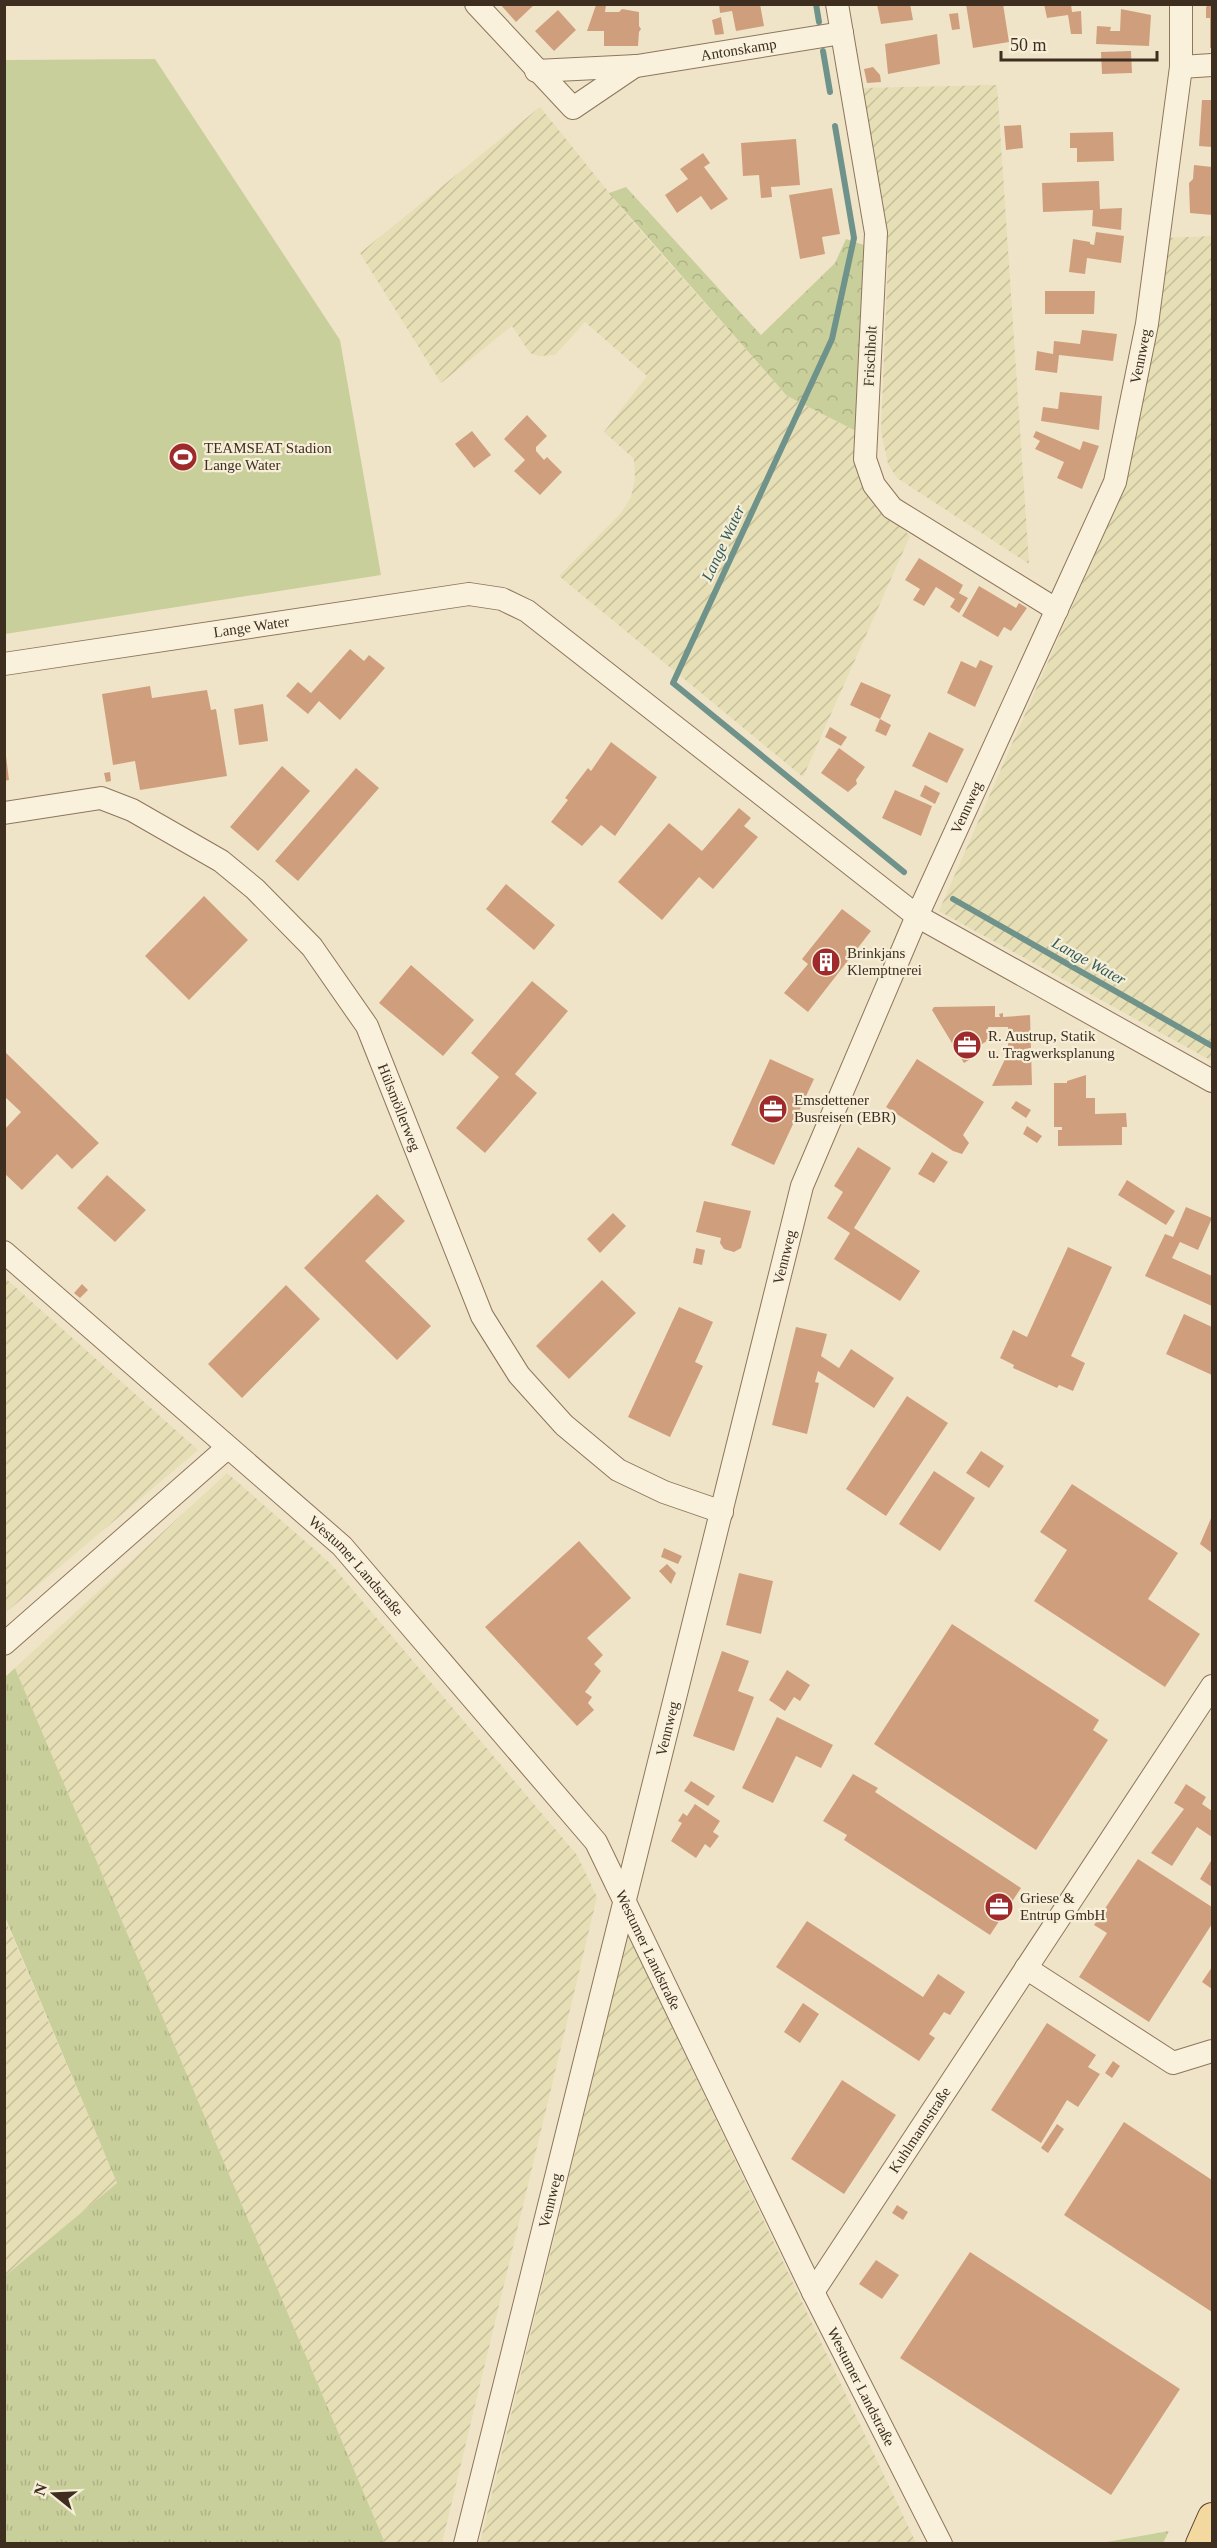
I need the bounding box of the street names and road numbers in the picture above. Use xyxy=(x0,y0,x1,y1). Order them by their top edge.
street label: Antonskamp xyxy=(699,36,778,64)
street label: Frischholt xyxy=(860,324,880,387)
street label: Vennweg xyxy=(1127,327,1154,385)
street label: Lange Water xyxy=(212,613,290,640)
street label: Vennweg xyxy=(948,778,986,836)
street label: Hülsmöllerweg xyxy=(375,1061,424,1154)
street label: Vennweg xyxy=(770,1228,799,1286)
street label: Westumer Landstraße xyxy=(305,1513,407,1619)
street label: Vennweg xyxy=(653,1699,682,1758)
street label: Westumer Landstraße xyxy=(612,1888,684,2013)
street label: Kuhlmannstraße xyxy=(886,2084,954,2176)
street label: Vennweg xyxy=(536,2171,565,2229)
street label: Westumer Landstraße xyxy=(824,2325,898,2449)

